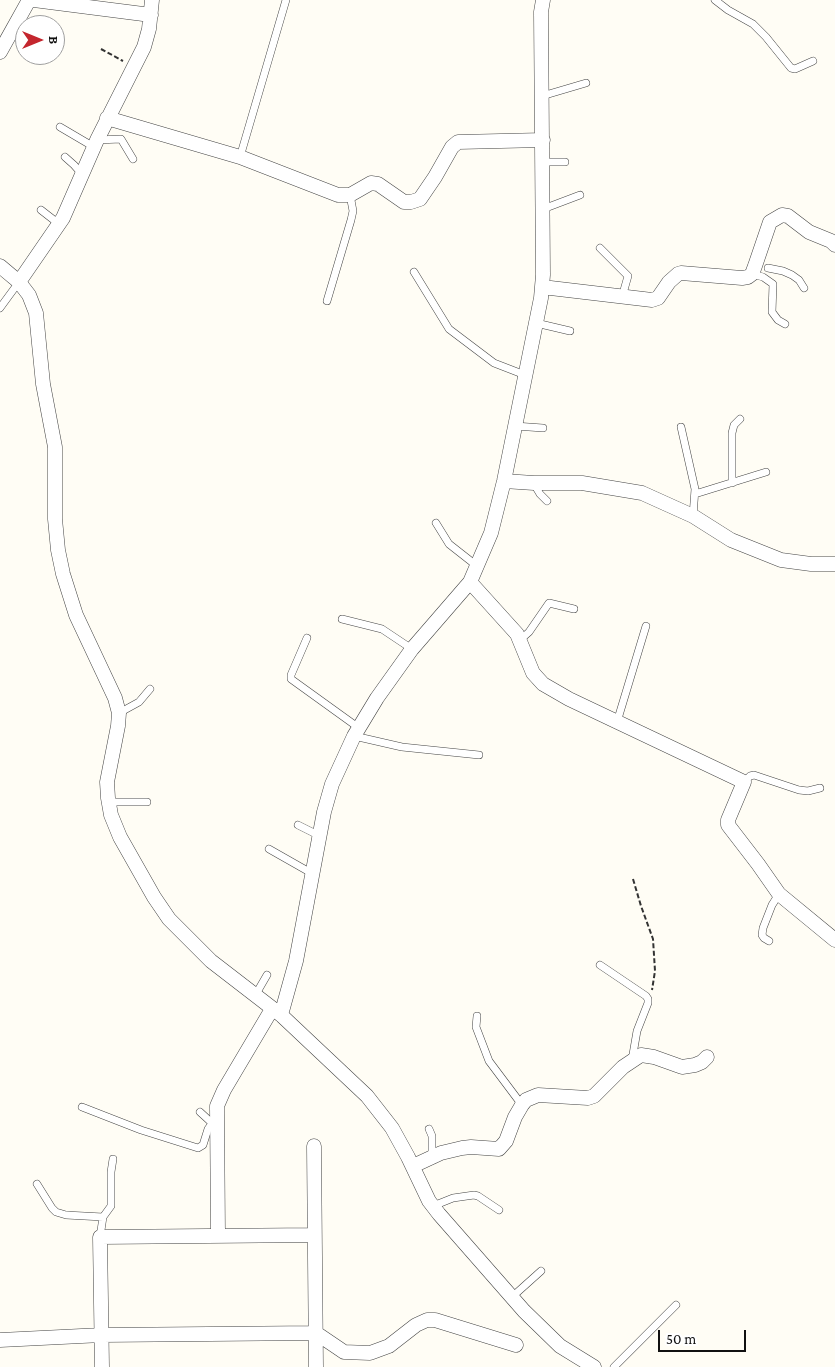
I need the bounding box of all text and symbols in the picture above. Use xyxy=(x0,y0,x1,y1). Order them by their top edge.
north arrow xyxy=(15,15,65,65)
text: B xyxy=(46,36,62,44)
scale bar xyxy=(660,1320,748,1352)
text: 50 m xyxy=(666,1331,696,1347)

